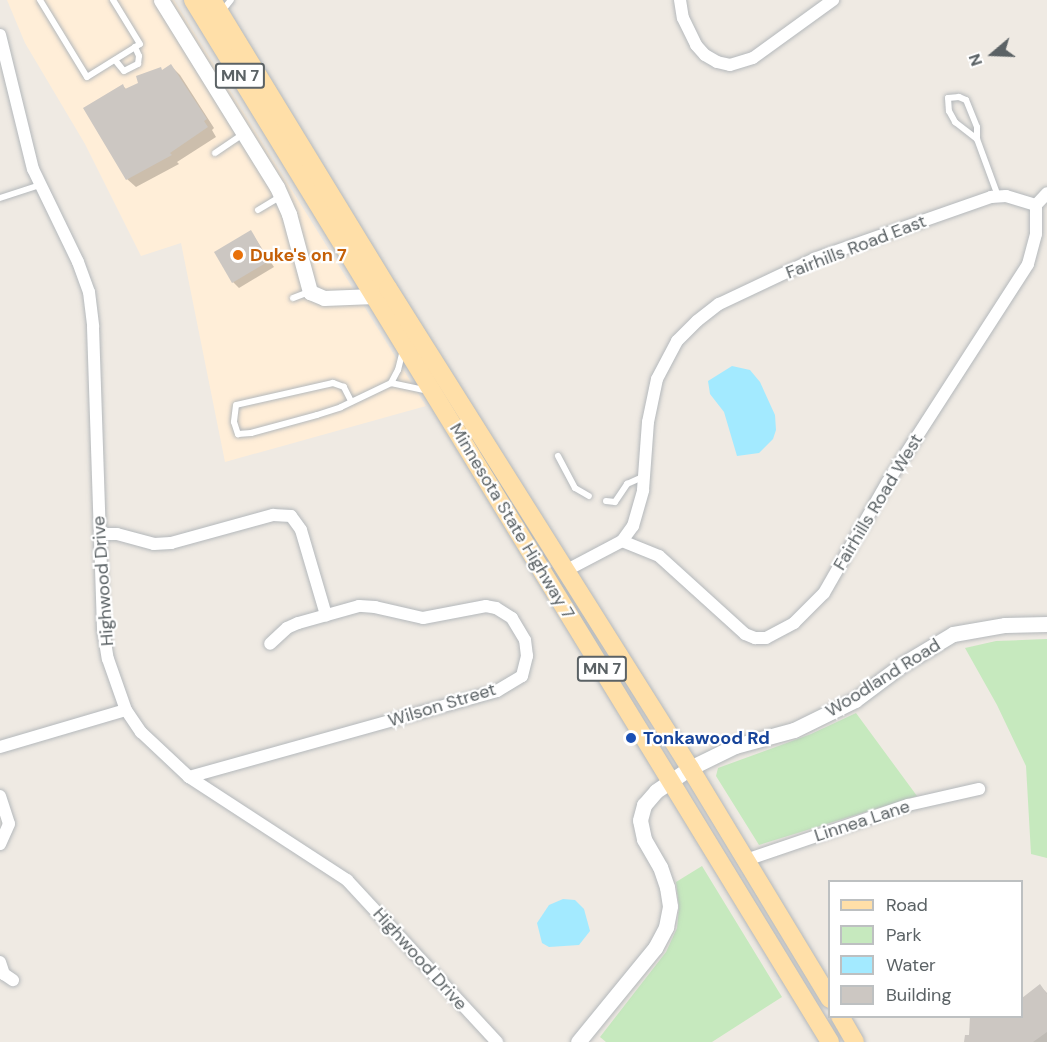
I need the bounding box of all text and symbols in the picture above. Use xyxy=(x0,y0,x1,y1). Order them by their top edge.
north arrow xyxy=(963,24,1023,84)
text: N xyxy=(964,51,987,69)
road number: MN 7 xyxy=(214,63,266,89)
street label: Fairhills Road East xyxy=(783,210,929,284)
place label: Duke's on 7 xyxy=(250,244,347,266)
marker: Duke's on 7 xyxy=(231,248,245,262)
street label: Minnesota State Highway 7 xyxy=(445,419,579,623)
street label: Fairhills Road West xyxy=(829,430,927,574)
street label: Highwood Drive xyxy=(88,515,118,647)
street label: Woodland Road xyxy=(822,634,944,722)
road number: MN 7 xyxy=(576,656,628,682)
street label: Wilson Street xyxy=(385,678,499,732)
place label: Tonkawood Rd xyxy=(643,727,770,749)
marker: Tonkawood Rd xyxy=(624,731,638,745)
street label: Linnea Lane xyxy=(812,795,912,847)
legend xyxy=(828,880,1023,1018)
text: Road xyxy=(886,893,928,917)
street label: Highwood Drive xyxy=(368,903,472,1015)
text: Park xyxy=(886,923,922,947)
text: Water xyxy=(886,953,936,977)
text: Building xyxy=(886,983,951,1007)

